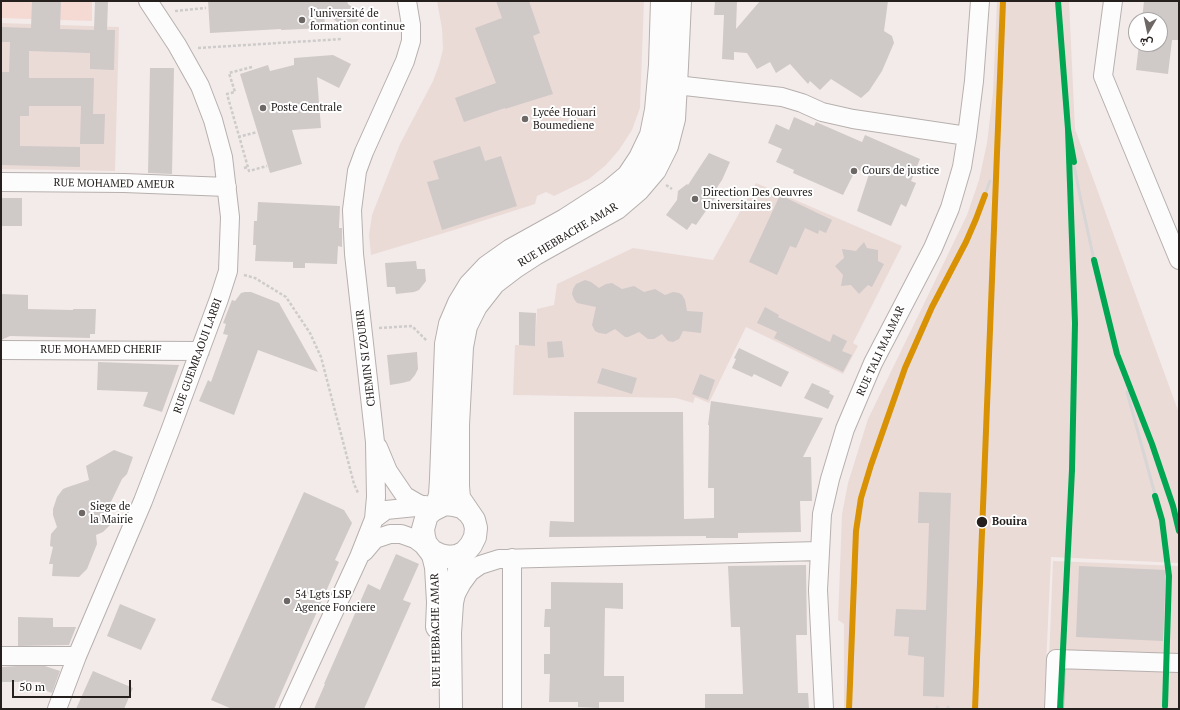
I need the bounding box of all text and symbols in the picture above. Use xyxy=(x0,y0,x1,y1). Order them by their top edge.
place label: l'université de formation continue xyxy=(310,7,405,33)
north arrow xyxy=(1128,12,1168,52)
marker: l'université de formation continue xyxy=(297,15,307,25)
text: ش xyxy=(1139,35,1154,51)
place label: Poste Centrale xyxy=(271,101,342,115)
marker: Poste Centrale xyxy=(258,103,268,113)
place label: Lycée Houari Boumediene xyxy=(533,106,596,132)
marker: Lycée Houari Boumediene xyxy=(520,114,530,124)
place label: Cours de justice xyxy=(862,164,939,178)
marker: Cours de justice xyxy=(849,166,859,176)
street label: RUE MOHAMED AMEUR xyxy=(53,176,175,192)
place label: Direction Des Oeuvres Universitaires xyxy=(703,186,812,212)
marker: Direction Des Oeuvres Universitaires xyxy=(690,194,700,204)
street label: RUE HEBBACHE AMAR xyxy=(516,200,620,270)
street label: RUE GUEMRAOUI LARBI xyxy=(171,297,225,415)
street label: RUE TALI MAAMAR xyxy=(854,304,908,398)
street label: CHEMIN SI ZOUBIR xyxy=(353,309,379,407)
street label: RUE MOHAMED CHERIF xyxy=(40,343,162,357)
place label: Siege de la Mairie xyxy=(90,500,133,526)
marker: Siege de la Mairie xyxy=(77,508,87,518)
marker: Bouira xyxy=(975,515,989,529)
place label: Bouira xyxy=(992,515,1027,529)
street label: RUE HEBBACHE AMAR xyxy=(428,573,444,687)
place label: 54 Lgts LSP Agence Fonciere xyxy=(295,588,375,614)
marker: 54 Lgts LSP Agence Fonciere xyxy=(282,596,292,606)
scale bar xyxy=(14,672,133,698)
text: 50 m xyxy=(19,679,45,694)

